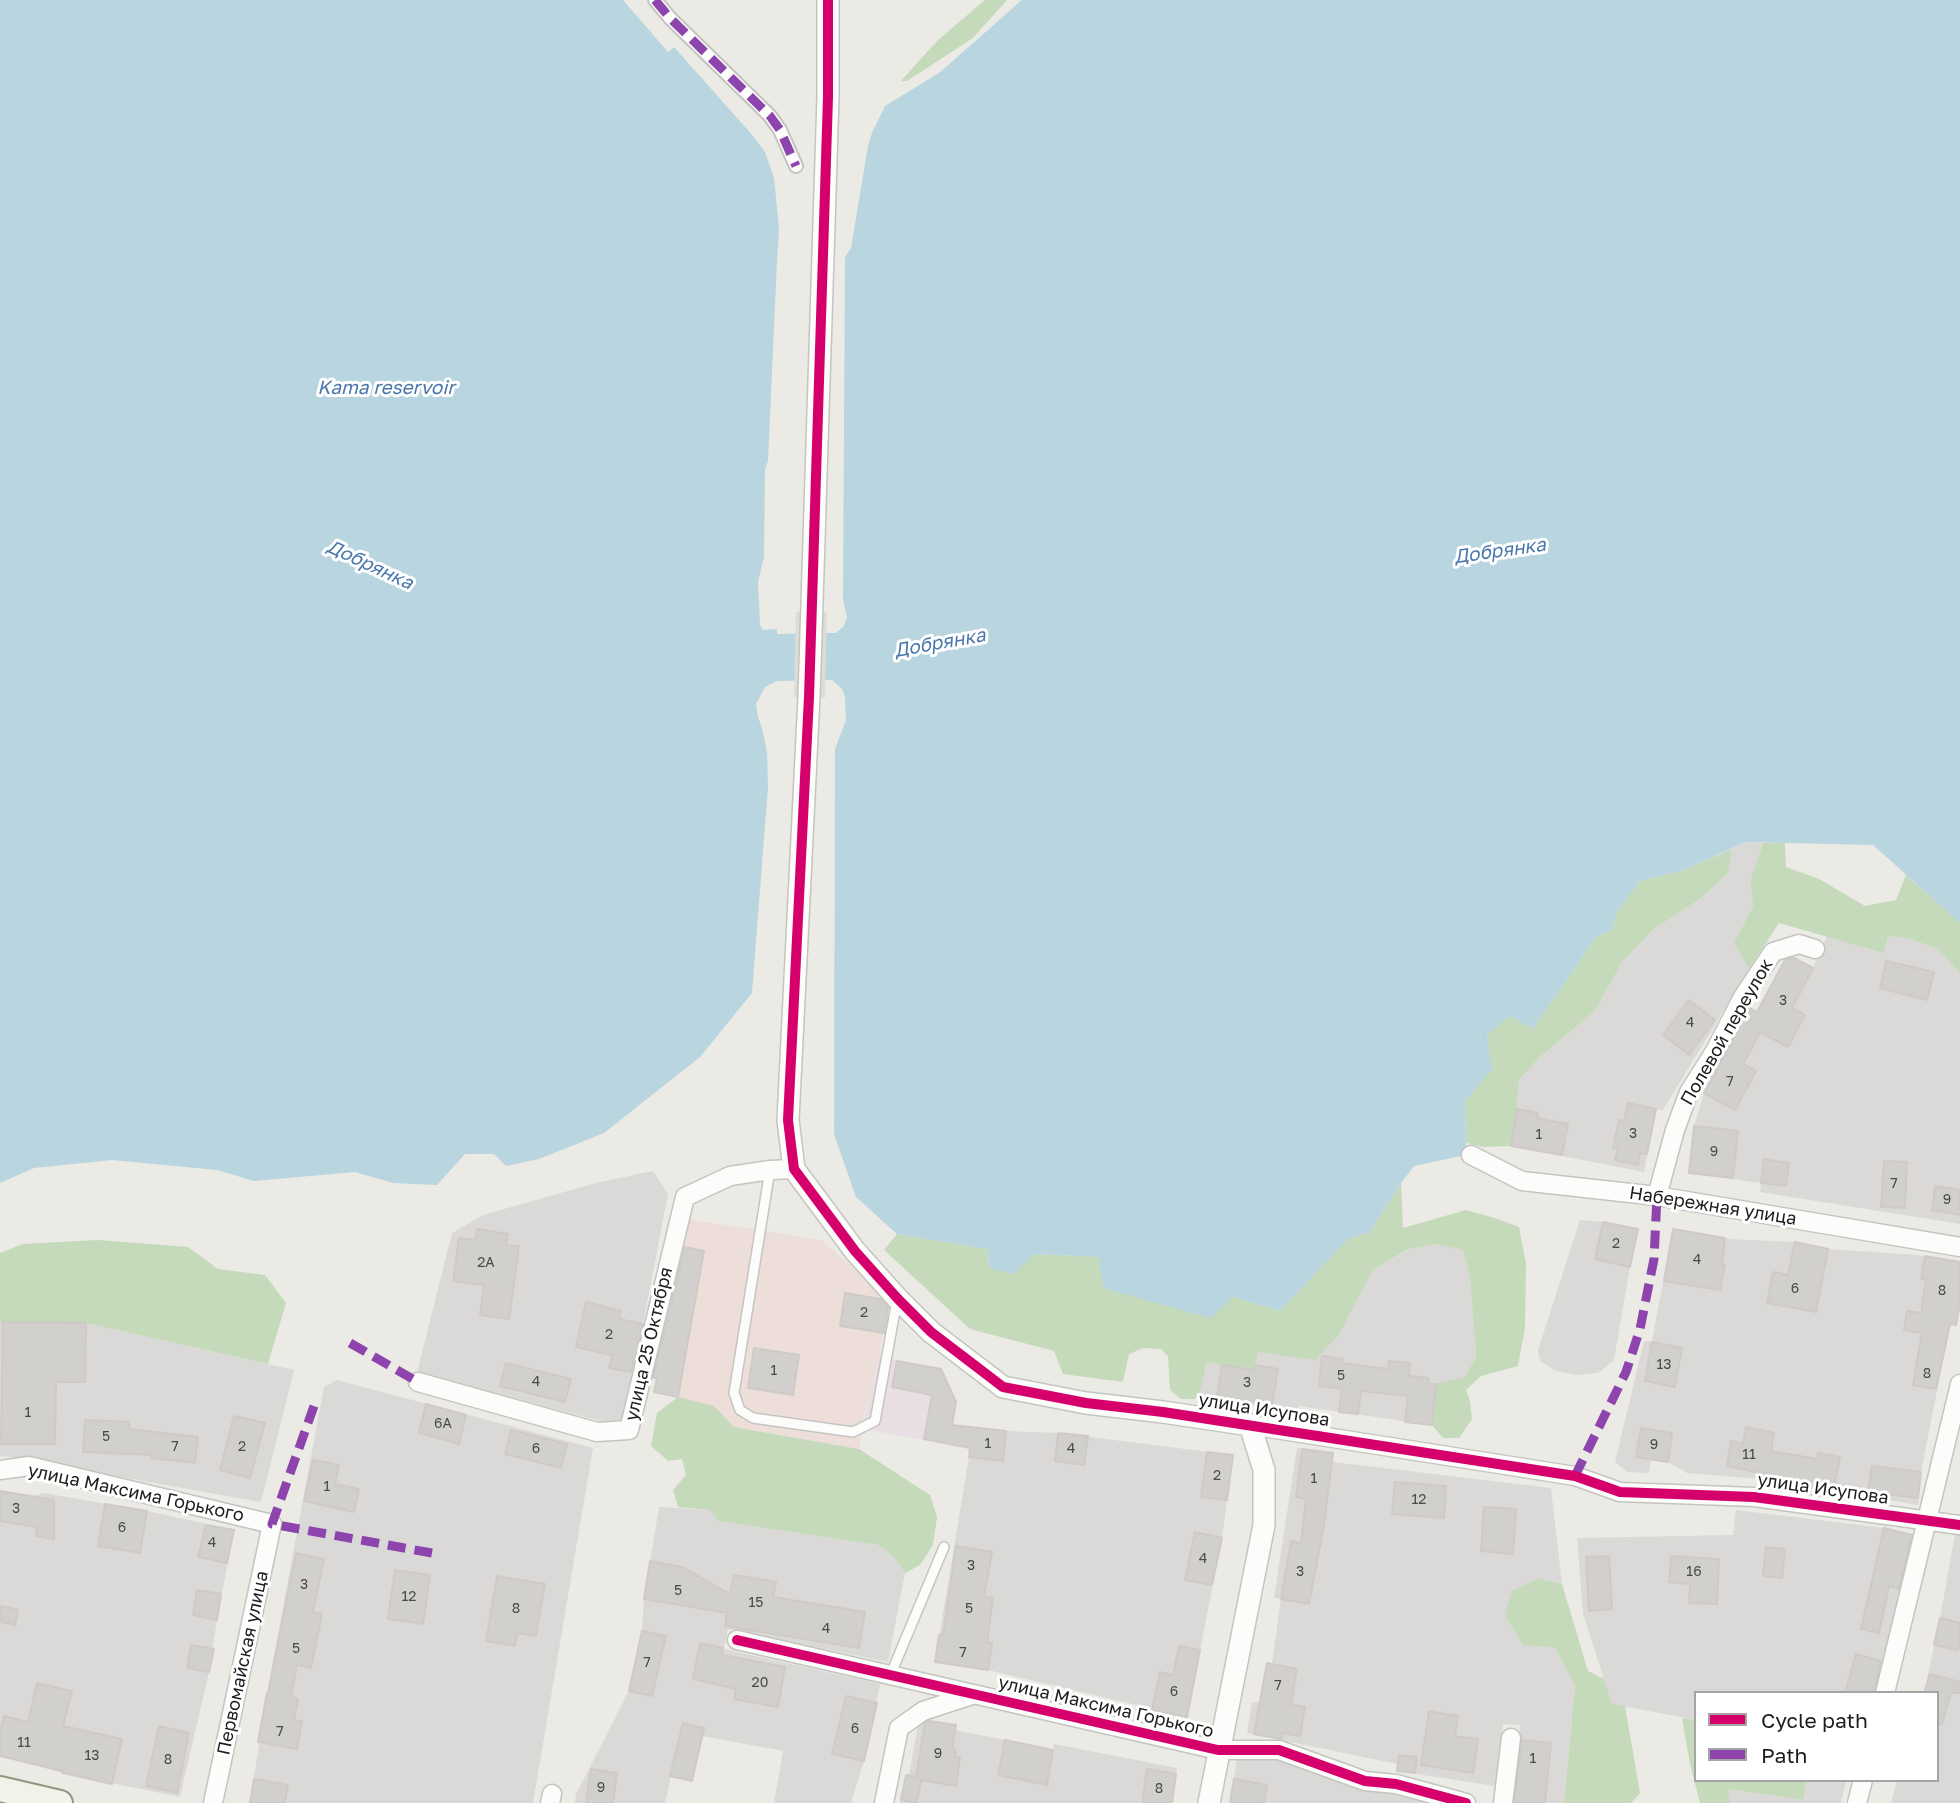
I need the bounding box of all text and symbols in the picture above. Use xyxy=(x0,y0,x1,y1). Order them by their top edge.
water label: Kama reservoir xyxy=(317,377,455,399)
water label: Добрянка xyxy=(1453,533,1547,569)
water label: Добрянка xyxy=(324,535,416,595)
water label: Добрянка xyxy=(893,624,987,662)
street label: Полевой переулок xyxy=(1676,955,1778,1109)
house number: 3 xyxy=(1779,993,1787,1009)
house number: 4 xyxy=(1686,1015,1694,1031)
house number: 7 xyxy=(1726,1074,1734,1090)
house number: 3 xyxy=(1629,1126,1637,1142)
house number: 1 xyxy=(1536,1127,1542,1143)
house number: 9 xyxy=(1710,1144,1718,1160)
house number: 7 xyxy=(1890,1176,1898,1192)
street label: Набережная улица xyxy=(1628,1182,1798,1230)
house number: 9 xyxy=(1943,1192,1951,1208)
house number: 2 xyxy=(1612,1236,1620,1252)
house number: 4 xyxy=(1693,1252,1701,1268)
house number: 2А xyxy=(477,1255,495,1271)
street label: улица 25 Октября xyxy=(621,1265,677,1423)
house number: 6 xyxy=(1791,1281,1799,1297)
house number: 8 xyxy=(1938,1283,1946,1299)
house number: 2 xyxy=(860,1305,868,1321)
house number: 2 xyxy=(605,1327,613,1343)
house number: 13 xyxy=(1657,1357,1671,1373)
house number: 1 xyxy=(771,1363,777,1379)
house number: 8 xyxy=(1923,1366,1931,1382)
house number: 5 xyxy=(1337,1368,1345,1384)
house number: 4 xyxy=(532,1374,540,1390)
house number: 3 xyxy=(1243,1375,1251,1391)
street label: улица Исупова xyxy=(1197,1389,1331,1431)
house number: 1 xyxy=(25,1405,31,1421)
house number: 6А xyxy=(434,1416,452,1432)
house number: 5 xyxy=(102,1429,110,1445)
house number: 1 xyxy=(985,1436,991,1452)
house number: 9 xyxy=(1650,1437,1658,1453)
house number: 7 xyxy=(171,1439,179,1455)
house number: 2 xyxy=(238,1439,246,1455)
house number: 6 xyxy=(532,1441,540,1457)
house number: 4 xyxy=(1067,1441,1075,1457)
house number: 11 xyxy=(1742,1447,1756,1463)
street label: улица Максима Горького xyxy=(26,1460,246,1526)
house number: 2 xyxy=(1213,1468,1221,1484)
street label: улица Исупова xyxy=(1756,1469,1890,1509)
house number: 1 xyxy=(1311,1471,1317,1487)
house number: 1 xyxy=(324,1479,330,1495)
house number: 12 xyxy=(1412,1492,1426,1508)
house number: 3 xyxy=(12,1501,20,1517)
house number: 6 xyxy=(118,1520,126,1536)
house number: 4 xyxy=(208,1535,216,1551)
house number: 4 xyxy=(1199,1551,1207,1567)
house number: 3 xyxy=(967,1558,975,1574)
house number: 3 xyxy=(1296,1564,1304,1580)
house number: 16 xyxy=(1686,1564,1702,1580)
street label: Первомайская улица xyxy=(213,1569,273,1757)
house number: 3 xyxy=(300,1577,308,1593)
house number: 5 xyxy=(674,1583,682,1599)
house number: 12 xyxy=(402,1589,416,1605)
house number: 15 xyxy=(749,1595,763,1611)
house number: 8 xyxy=(512,1601,520,1617)
house number: 5 xyxy=(965,1601,973,1617)
house number: 4 xyxy=(822,1621,830,1637)
house number: 5 xyxy=(292,1641,300,1657)
house number: 7 xyxy=(959,1645,967,1661)
house number: 7 xyxy=(643,1655,651,1671)
street label: улица Максима Горького xyxy=(996,1672,1216,1742)
house number: 20 xyxy=(752,1675,768,1691)
house number: 7 xyxy=(1274,1678,1282,1694)
house number: 6 xyxy=(1170,1684,1178,1700)
legend xyxy=(1694,1691,1939,1782)
text: Cycle path xyxy=(1761,1707,1868,1733)
house number: 6 xyxy=(851,1721,859,1737)
house number: 7 xyxy=(276,1724,284,1740)
house number: 11 xyxy=(17,1735,31,1751)
text: Path xyxy=(1761,1742,1808,1768)
house number: 9 xyxy=(934,1746,942,1762)
house number: 13 xyxy=(85,1748,99,1764)
house number: 1 xyxy=(1530,1751,1536,1767)
house number: 8 xyxy=(164,1752,172,1768)
house number: 9 xyxy=(597,1780,605,1796)
house number: 8 xyxy=(1155,1781,1163,1797)

